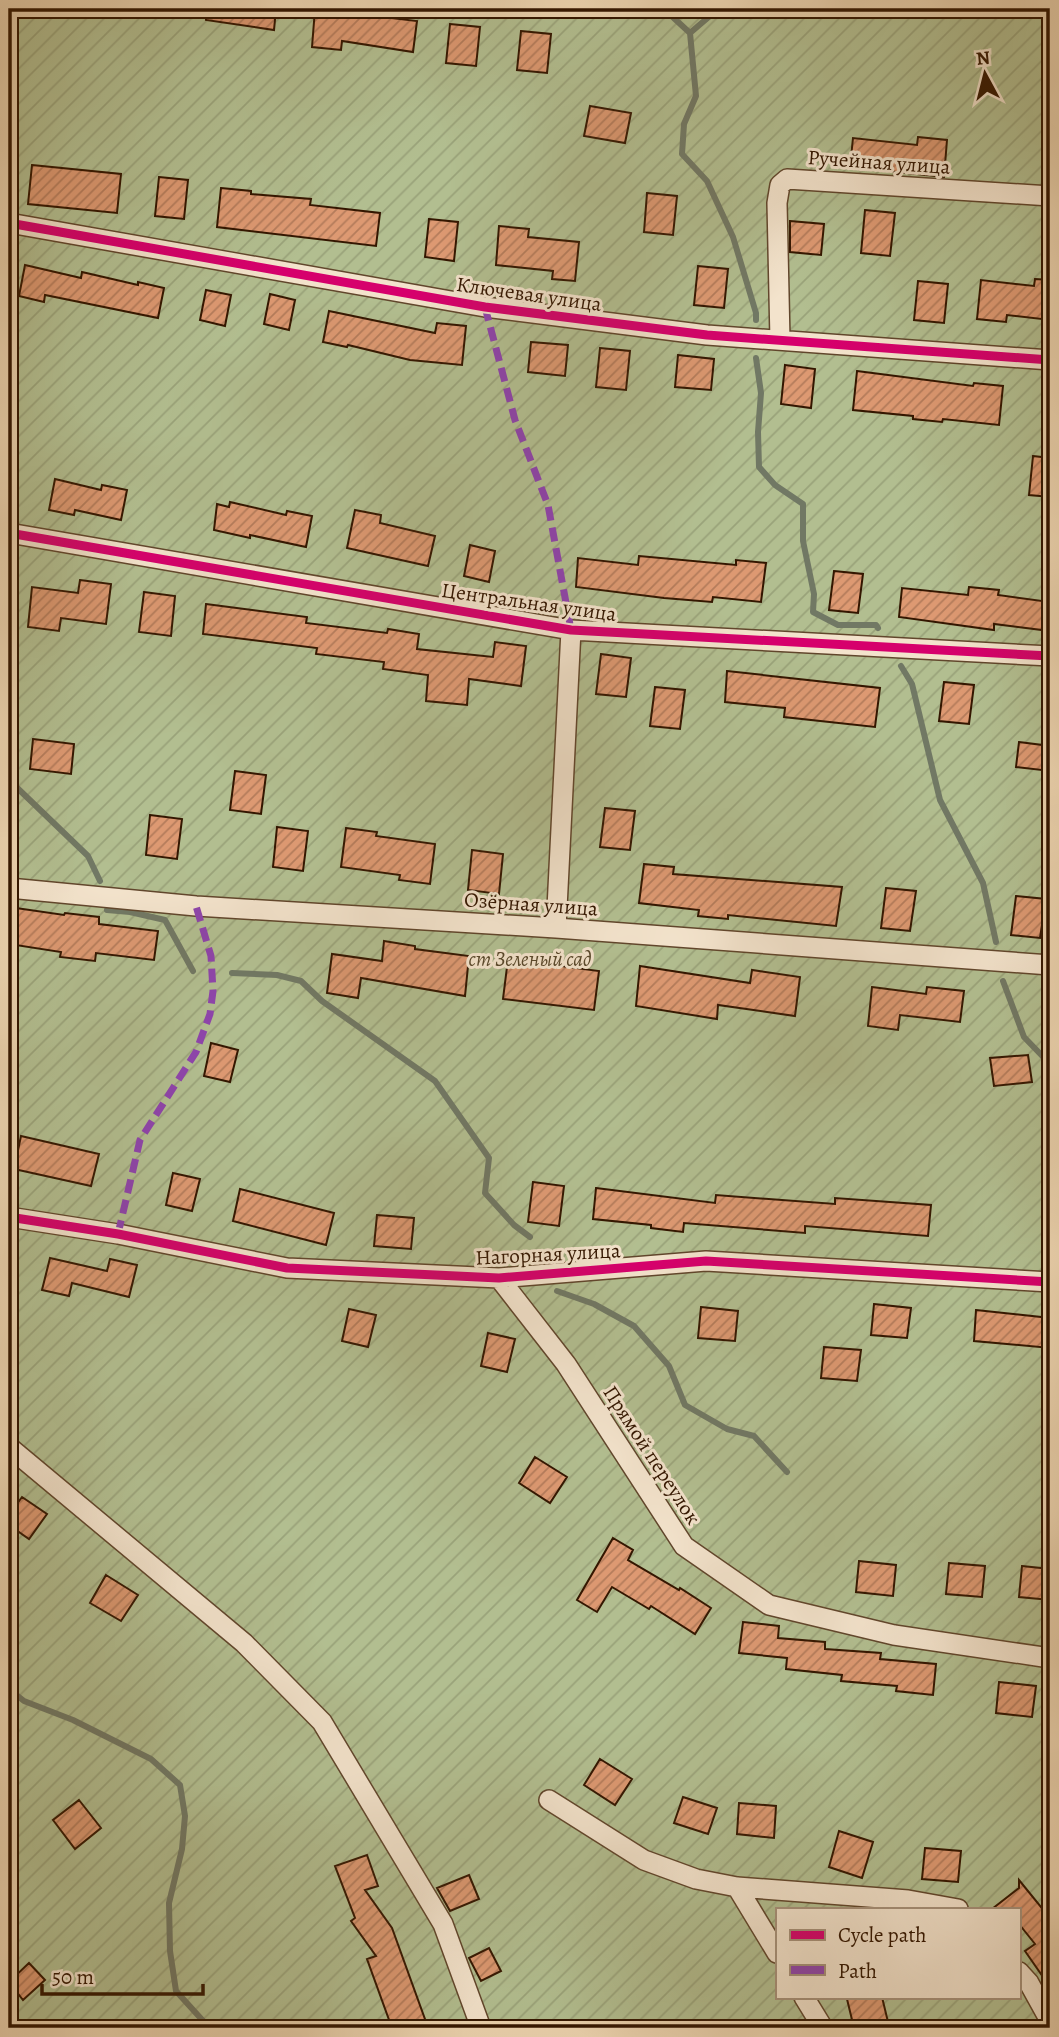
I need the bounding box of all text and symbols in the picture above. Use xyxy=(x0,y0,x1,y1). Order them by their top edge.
north arrow xyxy=(950,38,1020,108)
text: N xyxy=(975,44,992,72)
street label: Ручейная улица xyxy=(807,143,952,181)
street label: Ключевая улица xyxy=(455,270,604,318)
street label: Центральная улица xyxy=(440,576,619,628)
street label: Озёрная улица xyxy=(463,885,599,923)
park label: ст Зеленый сад xyxy=(468,945,592,973)
street label: Нагорная улица xyxy=(475,1236,622,1272)
street label: Прямой переулок xyxy=(597,1380,707,1530)
legend xyxy=(776,1908,1020,1998)
text: Cycle path xyxy=(838,1921,927,1949)
scale bar xyxy=(42,1953,203,1997)
text: Path xyxy=(838,1957,877,1985)
text: 50 m xyxy=(52,1963,94,1991)

